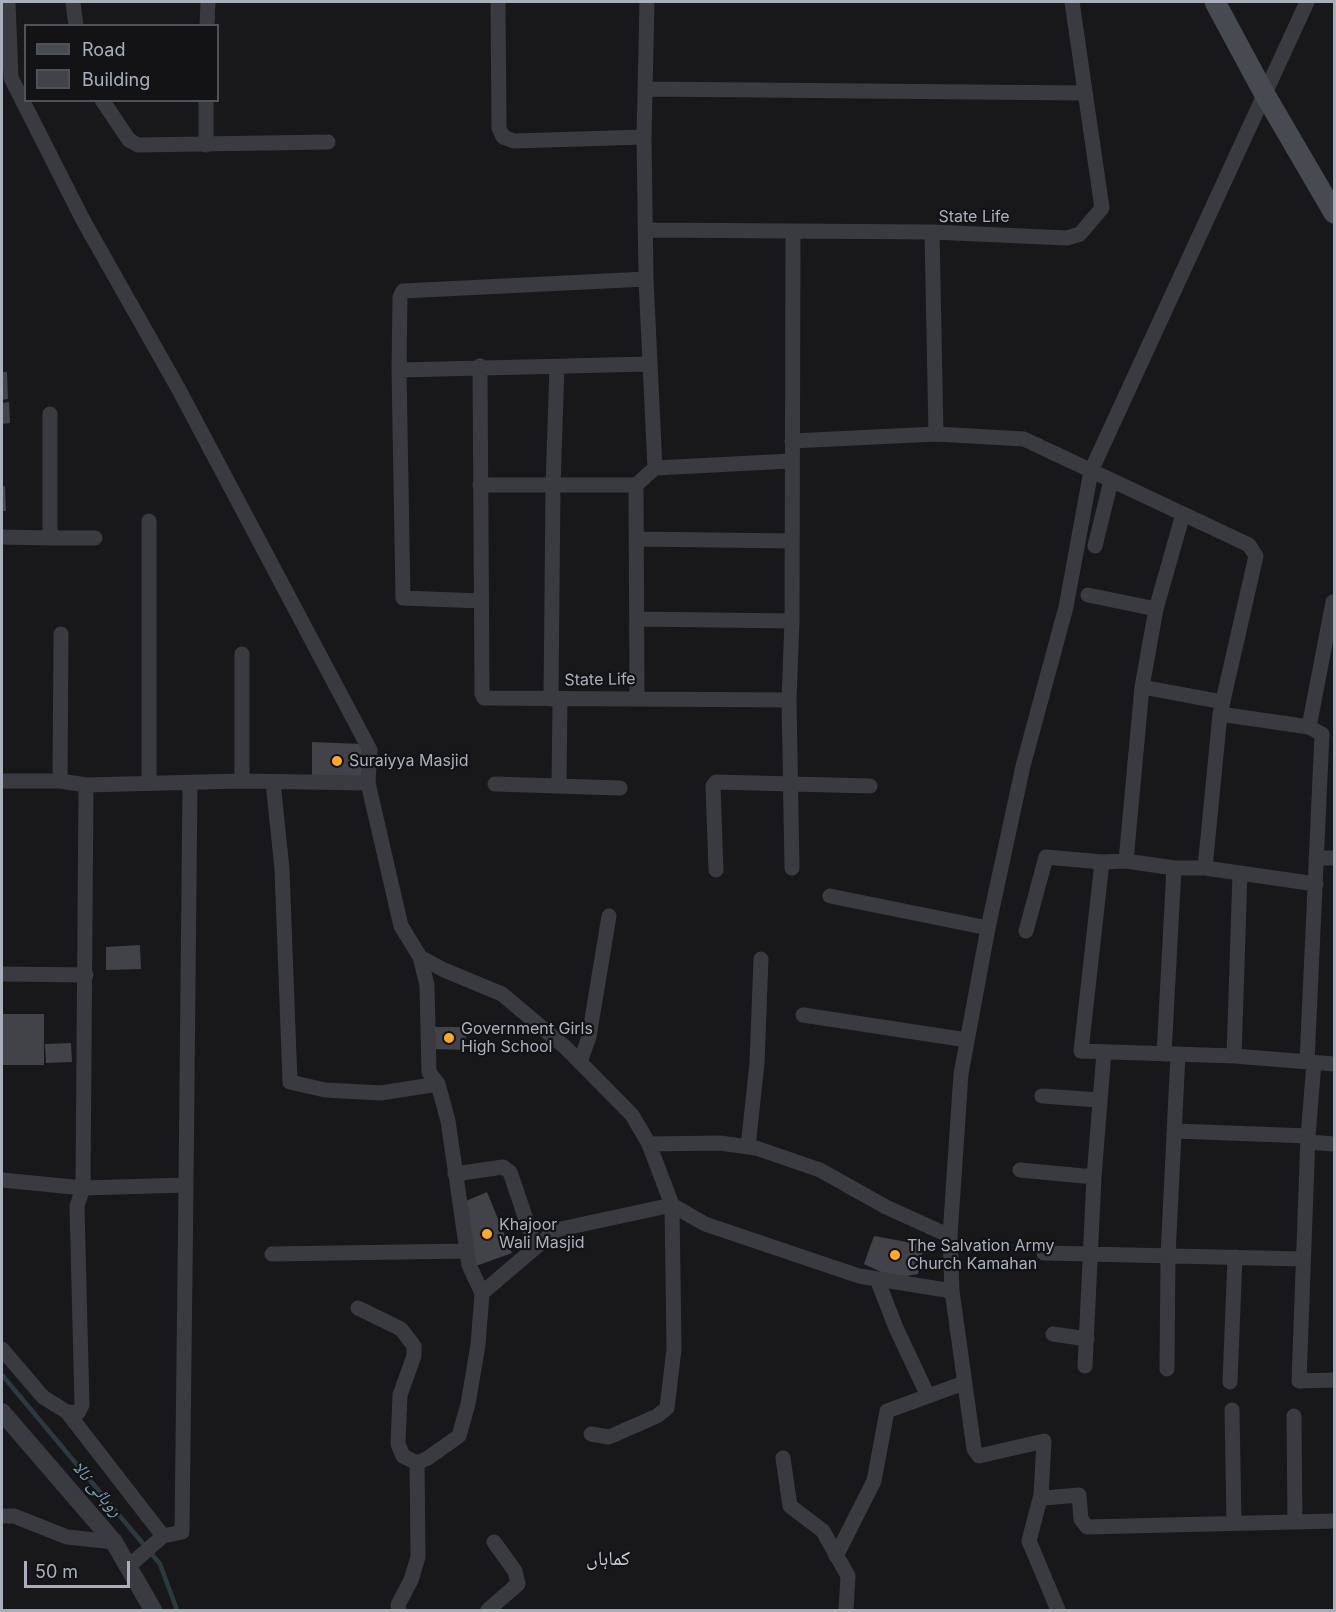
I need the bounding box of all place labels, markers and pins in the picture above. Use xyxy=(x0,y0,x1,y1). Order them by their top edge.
place label: Suraiyya Masjid xyxy=(349,751,468,771)
marker: Suraiyya Masjid xyxy=(330,754,344,768)
place label: Government Girls High School xyxy=(461,1019,593,1057)
marker: Government Girls High School xyxy=(442,1031,456,1045)
place label: Khajoor Wali Masjid xyxy=(499,1215,585,1253)
marker: Khajoor Wali Masjid xyxy=(480,1227,494,1241)
place label: The Salvation Army Church Kamahan xyxy=(907,1236,1054,1274)
marker: The Salvation Army Church Kamahan xyxy=(888,1248,902,1262)

